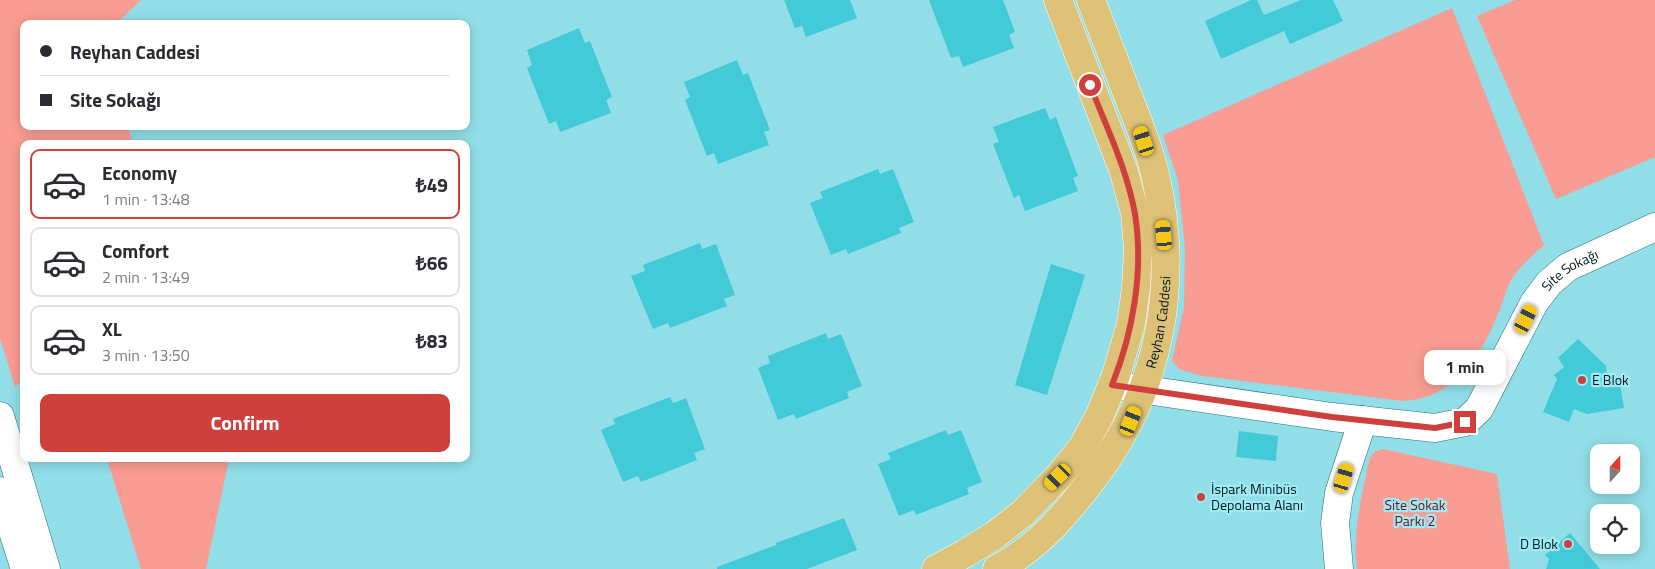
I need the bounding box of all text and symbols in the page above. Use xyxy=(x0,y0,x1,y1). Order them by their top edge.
text: Reyhan Caddesi xyxy=(70,37,200,66)
route start xyxy=(1079,74,1101,96)
text: Site Sokağı xyxy=(70,85,161,114)
car xyxy=(1132,124,1155,158)
text: Economy xyxy=(102,158,177,187)
icon: car xyxy=(42,162,87,207)
text: ₺49 xyxy=(416,170,448,199)
text: 1 min · 13:48 xyxy=(102,187,190,211)
car xyxy=(1155,219,1172,251)
text: Comfort xyxy=(102,236,169,265)
icon: car xyxy=(42,240,87,285)
street label: Site Sokağı xyxy=(1536,243,1602,295)
text: ₺66 xyxy=(416,248,448,277)
text: 2 min · 13:49 xyxy=(102,265,190,289)
street label: Reyhan Caddesi xyxy=(1140,276,1175,371)
car xyxy=(1512,302,1539,336)
text: XL xyxy=(102,314,122,343)
icon: car xyxy=(42,318,87,363)
text: ₺83 xyxy=(416,326,448,355)
text: 3 min · 13:50 xyxy=(102,343,190,367)
callout: 1 min xyxy=(1424,350,1506,384)
text: 1 min xyxy=(1446,355,1484,379)
place label: E Blok xyxy=(1592,369,1629,390)
marker: E Blok xyxy=(1576,374,1588,386)
button: Confirm xyxy=(40,394,450,452)
car xyxy=(1118,404,1143,438)
route end xyxy=(1454,411,1476,433)
north arrow xyxy=(1590,444,1640,494)
map controls xyxy=(1590,444,1640,554)
car xyxy=(1042,461,1073,493)
car xyxy=(1332,461,1355,495)
place label: İspark Minibüs Depolama Alanı xyxy=(1211,478,1303,515)
marker: İspark Minibüs Depolama Alanı xyxy=(1195,491,1207,503)
park label: Site Sokak Parkı 2 xyxy=(1384,494,1446,531)
button: locate xyxy=(1590,504,1640,554)
place label: D Blok xyxy=(1520,533,1558,554)
marker: D Blok xyxy=(1562,538,1574,550)

